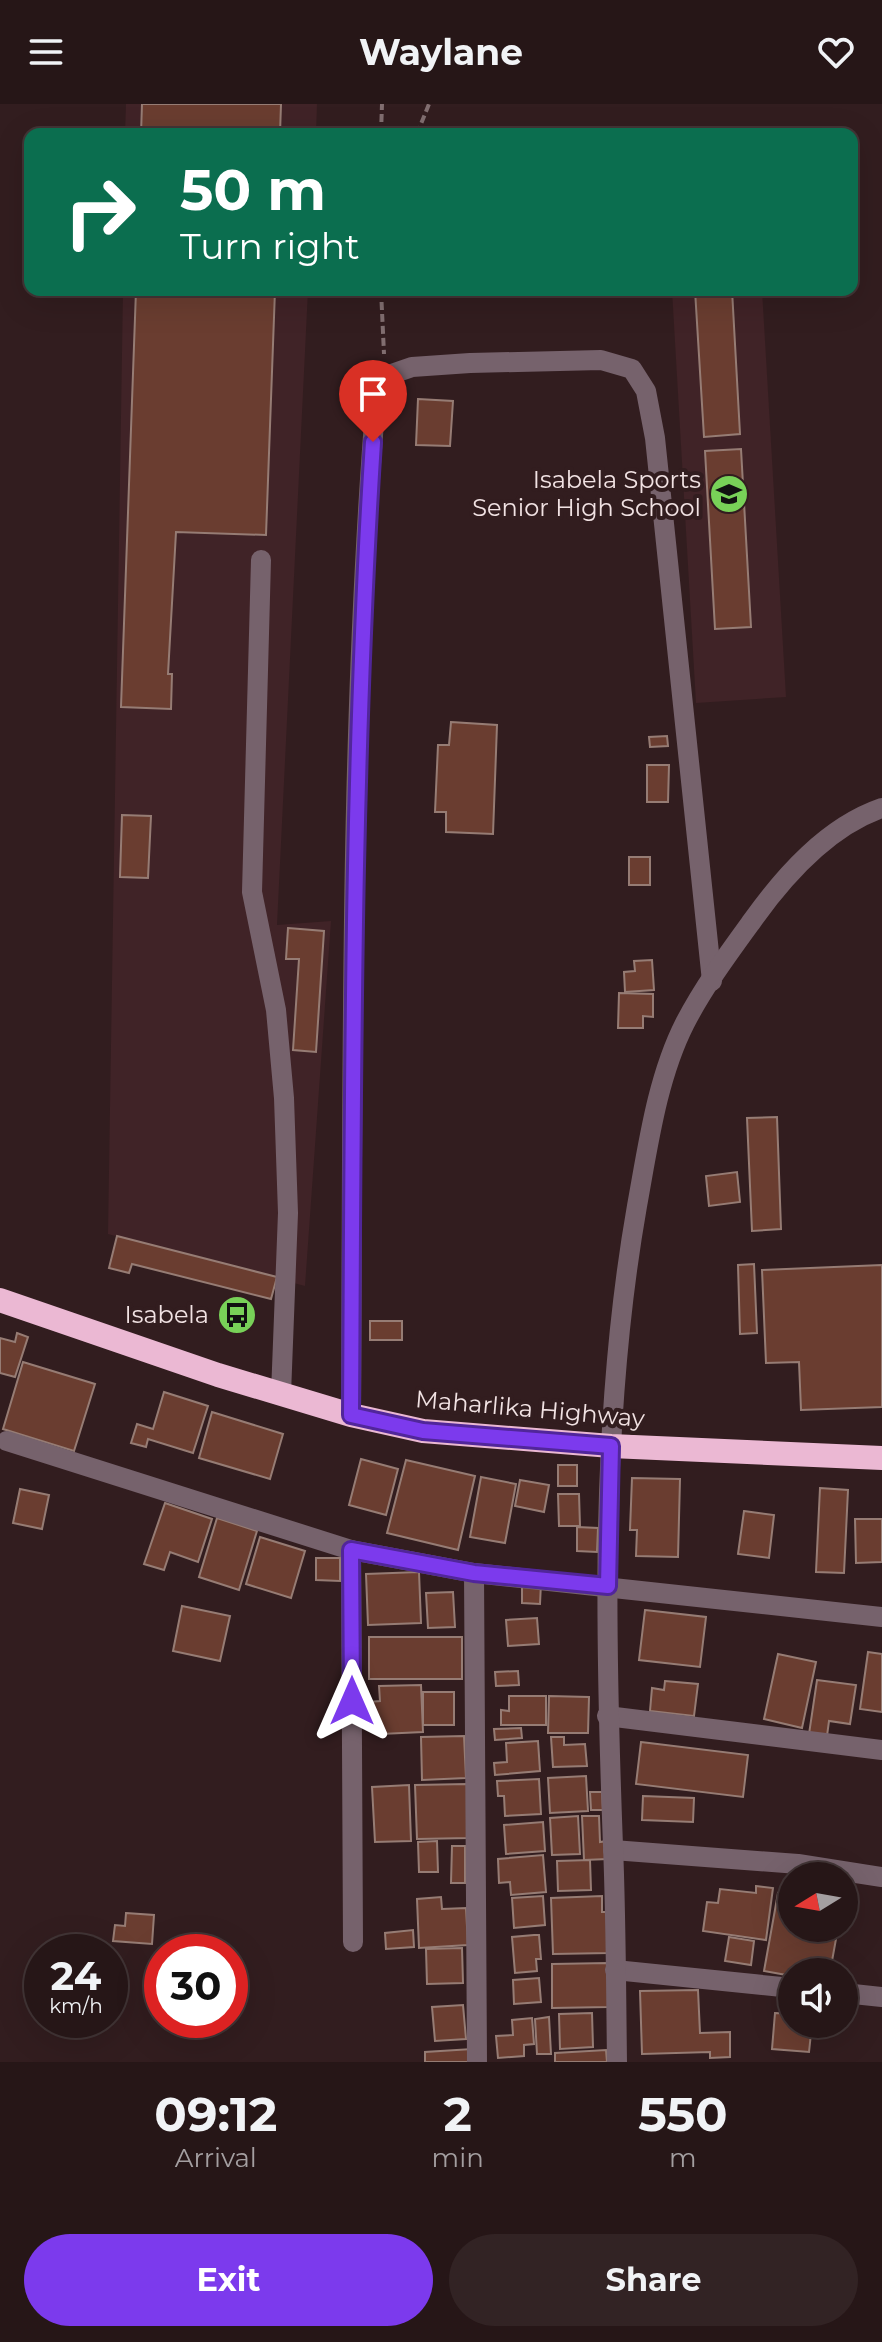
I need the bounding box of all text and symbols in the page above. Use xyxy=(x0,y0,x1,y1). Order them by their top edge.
icon: menu xyxy=(24,30,68,74)
text: Waylane xyxy=(359,30,523,74)
icon: heart xyxy=(814,30,858,74)
text: 50 m xyxy=(180,156,326,224)
icon: right xyxy=(48,160,152,264)
text: Turn right xyxy=(180,224,360,268)
pin xyxy=(339,360,407,442)
icon: arrive xyxy=(351,372,395,416)
place label: Isabela Sports Senior High School xyxy=(472,465,701,522)
school or university icon: Isabela Sports Senior High School xyxy=(708,473,750,515)
bus stop icon: Isabela xyxy=(216,1294,258,1336)
place label: Isabela xyxy=(124,1300,209,1329)
street label: Maharlika Highway xyxy=(414,1384,646,1433)
position arrow xyxy=(310,1659,394,1743)
north arrow xyxy=(778,1862,858,1942)
map controls xyxy=(778,1862,858,2038)
speed limit sign: 30 xyxy=(144,1934,248,2038)
text: 24 xyxy=(51,1951,101,2000)
button: sound xyxy=(778,1958,858,2038)
text: km/h xyxy=(49,1994,103,2018)
text: 09:12 xyxy=(154,2085,277,2143)
text: 2 xyxy=(444,2085,472,2143)
text: 550 xyxy=(638,2085,728,2143)
text: Arrival xyxy=(175,2142,257,2174)
text: min xyxy=(432,2142,484,2174)
text: m xyxy=(669,2142,697,2174)
button: Exit xyxy=(24,2234,433,2326)
button: Share xyxy=(449,2234,858,2326)

